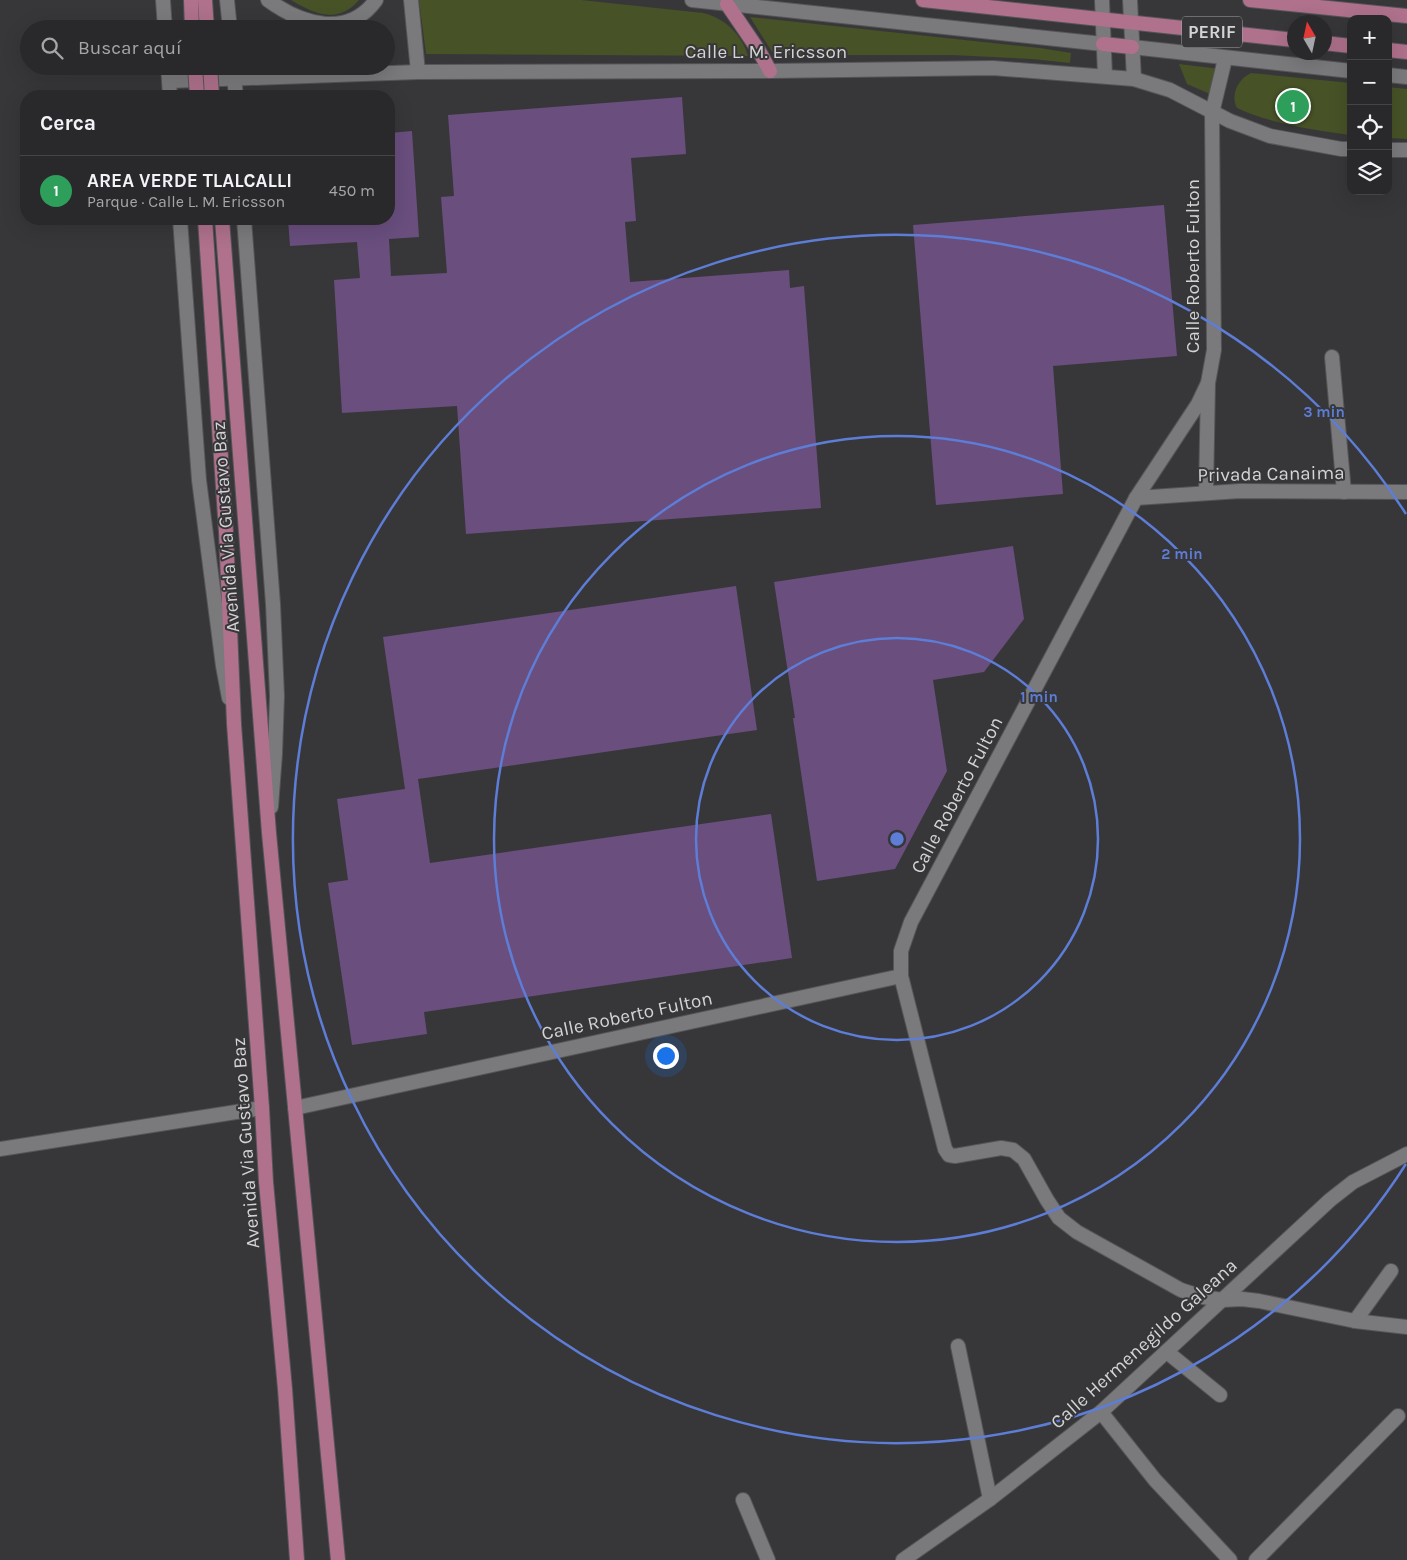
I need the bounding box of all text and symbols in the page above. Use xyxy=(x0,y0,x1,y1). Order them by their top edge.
north arrow xyxy=(1287,15,1332,60)
map controls xyxy=(1347,15,1392,195)
button: + xyxy=(1347,15,1392,60)
road number: PERIF xyxy=(1182,16,1242,48)
search box xyxy=(20,20,395,75)
icon: search xyxy=(38,34,66,62)
text: Buscar aquí xyxy=(78,37,182,59)
street label: Calle L. M. Ericsson xyxy=(685,41,847,63)
button: − xyxy=(1347,60,1392,105)
pin: 1 xyxy=(1277,87,1309,125)
button: locate xyxy=(1347,105,1392,150)
text: Cerca xyxy=(40,111,96,135)
button: layers xyxy=(1347,150,1392,195)
text: AREA VERDE TLALCALLI xyxy=(87,170,292,192)
street label: Calle Roberto Fulton xyxy=(1182,179,1204,353)
text: 1 xyxy=(53,181,59,200)
text: 450 m xyxy=(329,181,375,200)
text: Parque · Calle L. M. Ericsson xyxy=(87,192,285,211)
text: 3 min xyxy=(1303,403,1345,421)
street label: Avenida Via Gustavo Baz xyxy=(208,421,244,633)
street label: Privada Canaima xyxy=(1197,462,1345,486)
text: 2 min xyxy=(1161,545,1203,563)
text: 1 min xyxy=(1020,688,1058,706)
street label: Calle Roberto Fulton xyxy=(906,713,1008,877)
centre of rings xyxy=(888,830,906,848)
street label: Calle Roberto Fulton xyxy=(539,987,715,1045)
street label: Avenida Via Gustavo Baz xyxy=(228,1037,264,1249)
your location xyxy=(653,1043,679,1069)
street label: Calle Hermenegildo Galeana xyxy=(1046,1254,1242,1434)

